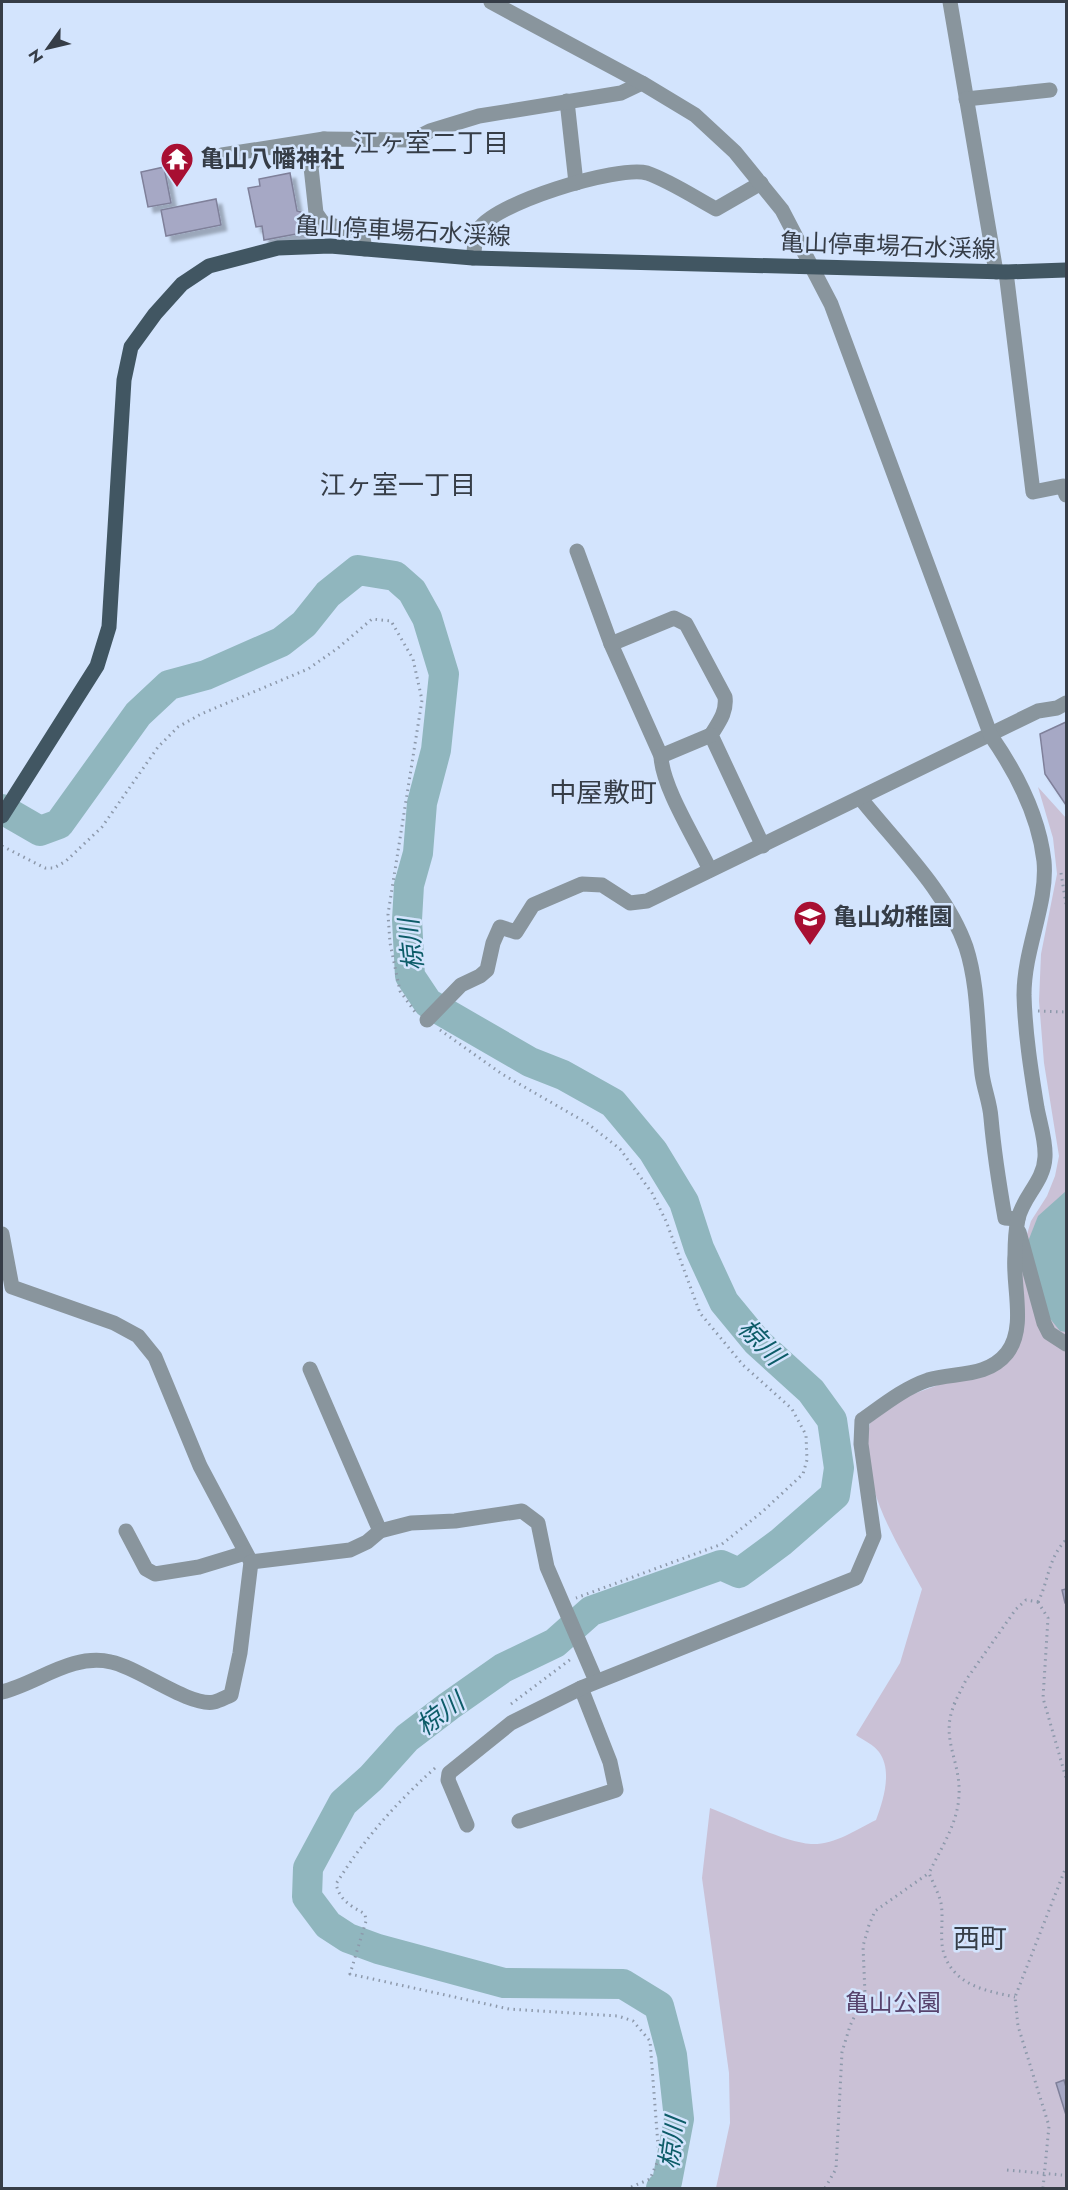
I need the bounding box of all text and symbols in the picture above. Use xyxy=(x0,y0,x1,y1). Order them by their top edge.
north arrow xyxy=(18,18,78,78)
text: N xyxy=(23,44,49,68)
district label: 江ヶ室二丁目 xyxy=(353,124,509,162)
temple icon: 亀山八幡神社 xyxy=(159,141,195,188)
place label: 亀山八幡神社 xyxy=(200,141,344,176)
street label: 亀山停車場石水渓線 xyxy=(294,207,512,254)
street label: 亀山停車場石水渓線 xyxy=(779,224,997,267)
district label: 江ヶ室一丁目 xyxy=(320,466,476,504)
district label: 中屋敷町 xyxy=(549,773,657,812)
school or university icon: 亀山幼稚園 xyxy=(792,899,828,946)
place label: 亀山幼稚園 xyxy=(833,899,953,934)
water label: 椋川 xyxy=(389,914,433,973)
water label: 椋川 xyxy=(729,1310,795,1376)
water label: 椋川 xyxy=(408,1682,475,1745)
district label: 西町 xyxy=(953,1919,1007,1958)
park label: 亀山公園 xyxy=(845,1985,941,2020)
water label: 椋川 xyxy=(650,2112,695,2171)

